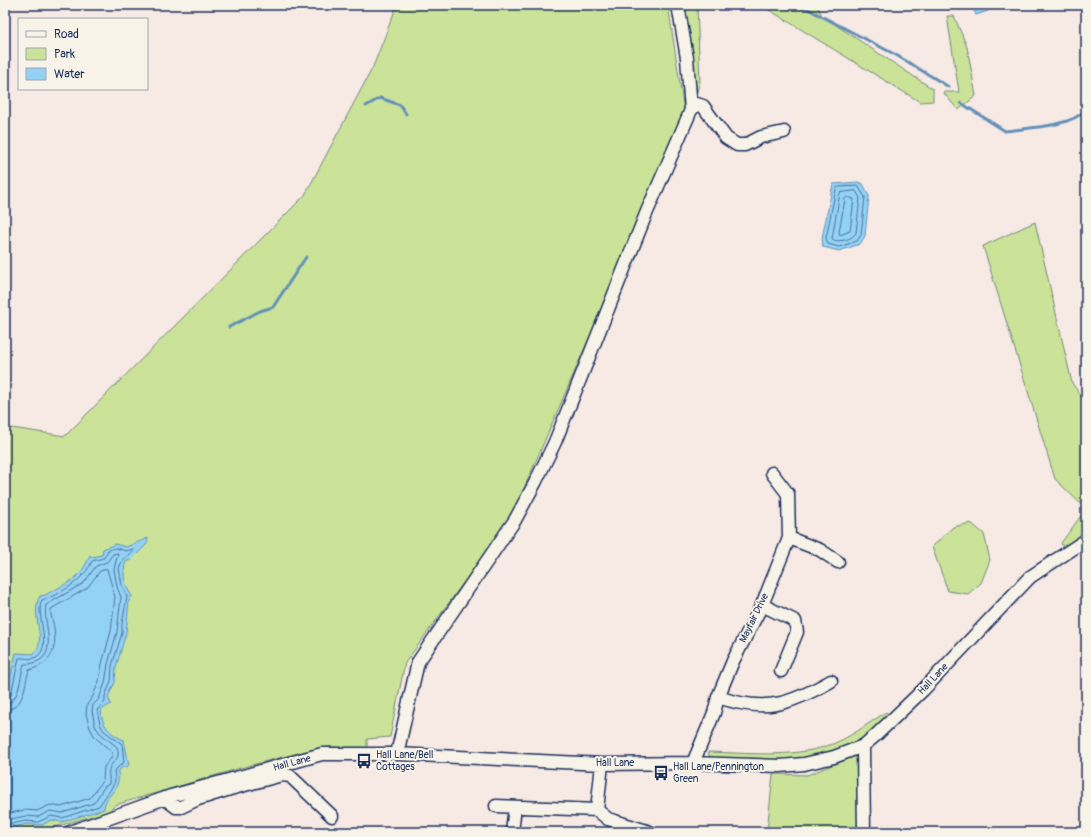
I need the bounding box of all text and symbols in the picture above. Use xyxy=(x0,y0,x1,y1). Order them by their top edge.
legend xyxy=(18,18,148,90)
text: Road xyxy=(54,27,79,42)
text: Park xyxy=(54,47,75,62)
text: Water xyxy=(54,67,85,82)
street label: Mayfair Drive xyxy=(737,591,771,645)
street label: Hall Lane xyxy=(915,661,951,697)
place label: Hall Lane/Bell Cottages xyxy=(376,749,433,773)
street label: Hall Lane xyxy=(272,752,312,774)
bus stop icon: Hall Lane/Bell Cottages xyxy=(355,752,373,770)
street label: Hall Lane xyxy=(596,757,634,769)
place label: Hall Lane/Pennington Green xyxy=(673,761,764,785)
bus stop icon: Hall Lane/Pennington Green xyxy=(652,764,670,782)

